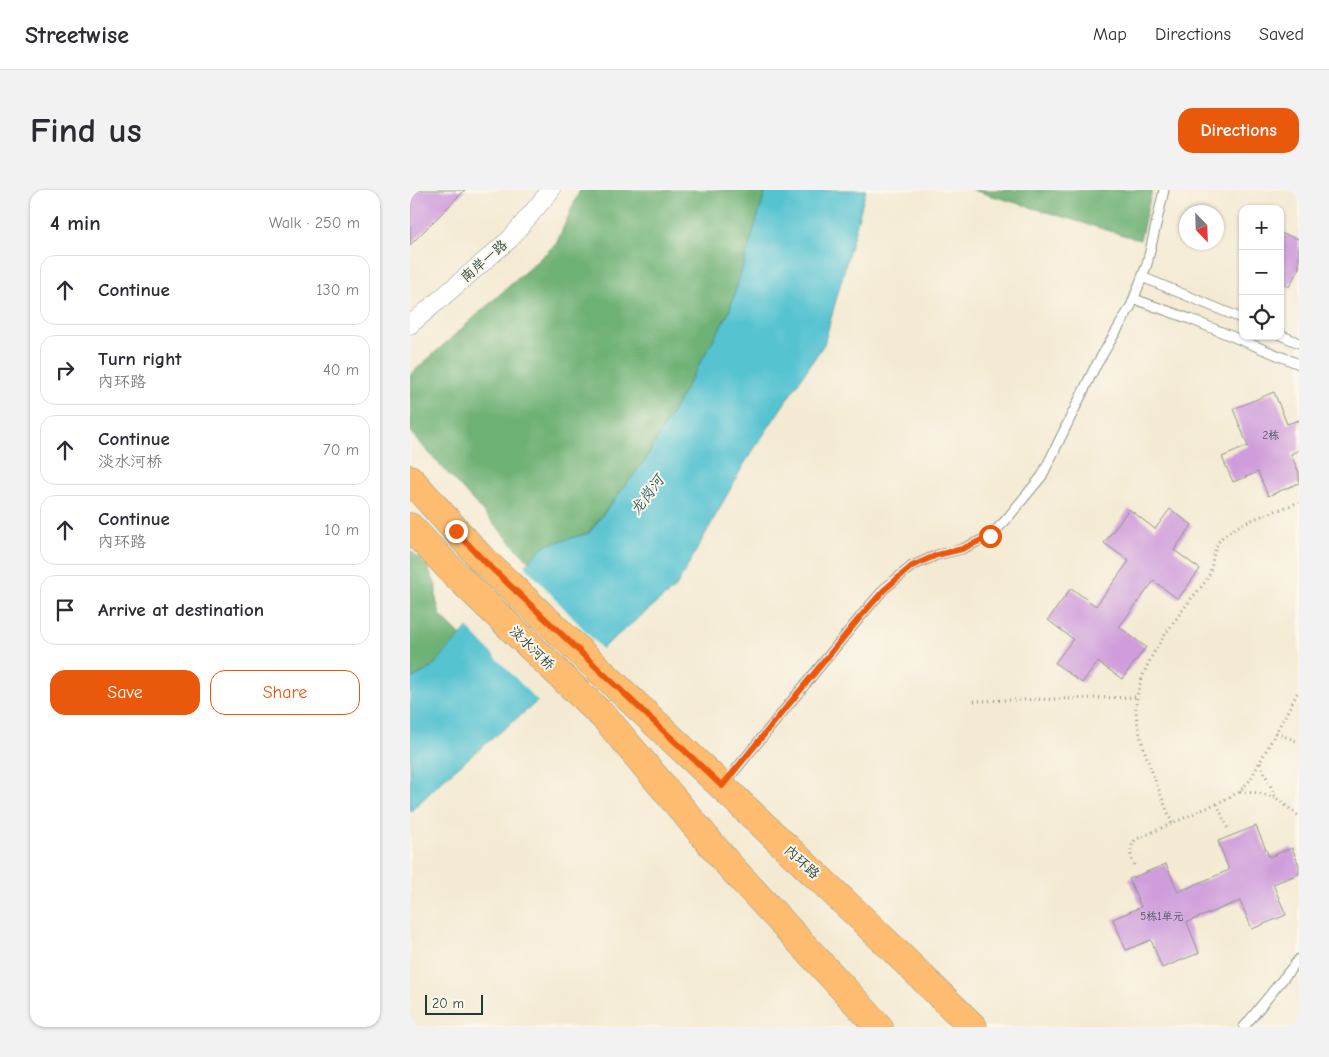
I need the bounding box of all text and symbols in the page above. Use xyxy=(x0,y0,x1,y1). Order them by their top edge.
text: Streetwise xyxy=(25,21,129,49)
text: Map xyxy=(1093,24,1127,45)
text: Directions xyxy=(1155,24,1231,45)
text: Saved xyxy=(1259,24,1304,45)
button: Directions xyxy=(1178,108,1299,153)
text: Find us xyxy=(30,110,142,151)
north arrow xyxy=(1179,205,1224,250)
map controls xyxy=(1239,205,1284,340)
button: + xyxy=(1239,205,1284,250)
text: 4 min xyxy=(50,211,101,235)
text: Walk · 250 m xyxy=(269,214,360,232)
street label: 南岸一路 xyxy=(457,236,511,286)
button: − xyxy=(1239,250,1284,295)
icon: ahead xyxy=(51,276,79,304)
text: Continue xyxy=(98,279,170,301)
text: 130 m xyxy=(316,281,359,299)
button: locate xyxy=(1239,295,1284,340)
text: Turn right xyxy=(98,348,182,370)
icon: right xyxy=(51,356,79,384)
text: 40 m xyxy=(323,361,359,379)
text: 内环路 xyxy=(98,373,146,391)
text: Continue xyxy=(98,428,170,450)
house number: 2栋 xyxy=(1263,429,1279,442)
icon: ahead xyxy=(51,436,79,464)
text: 70 m xyxy=(323,441,359,459)
text: 淡水河桥 xyxy=(98,453,162,471)
water label: 龙岗河 xyxy=(626,469,670,518)
text: Continue xyxy=(98,508,170,530)
icon: ahead xyxy=(51,516,79,544)
route end xyxy=(445,520,468,543)
text: 10 m xyxy=(324,521,359,539)
route start xyxy=(979,525,1002,548)
text: 内环路 xyxy=(98,533,146,551)
icon: arrive xyxy=(51,596,79,624)
text: Arrive at destination xyxy=(98,599,264,621)
street label: 淡水河桥 xyxy=(506,622,558,674)
button: Save xyxy=(50,670,200,715)
button: Share xyxy=(210,670,360,715)
street label: 内环路 xyxy=(781,841,823,883)
house number: 5栋1单元 xyxy=(1140,910,1184,923)
scale bar xyxy=(425,992,482,1015)
text: 20 m xyxy=(432,995,464,1012)

